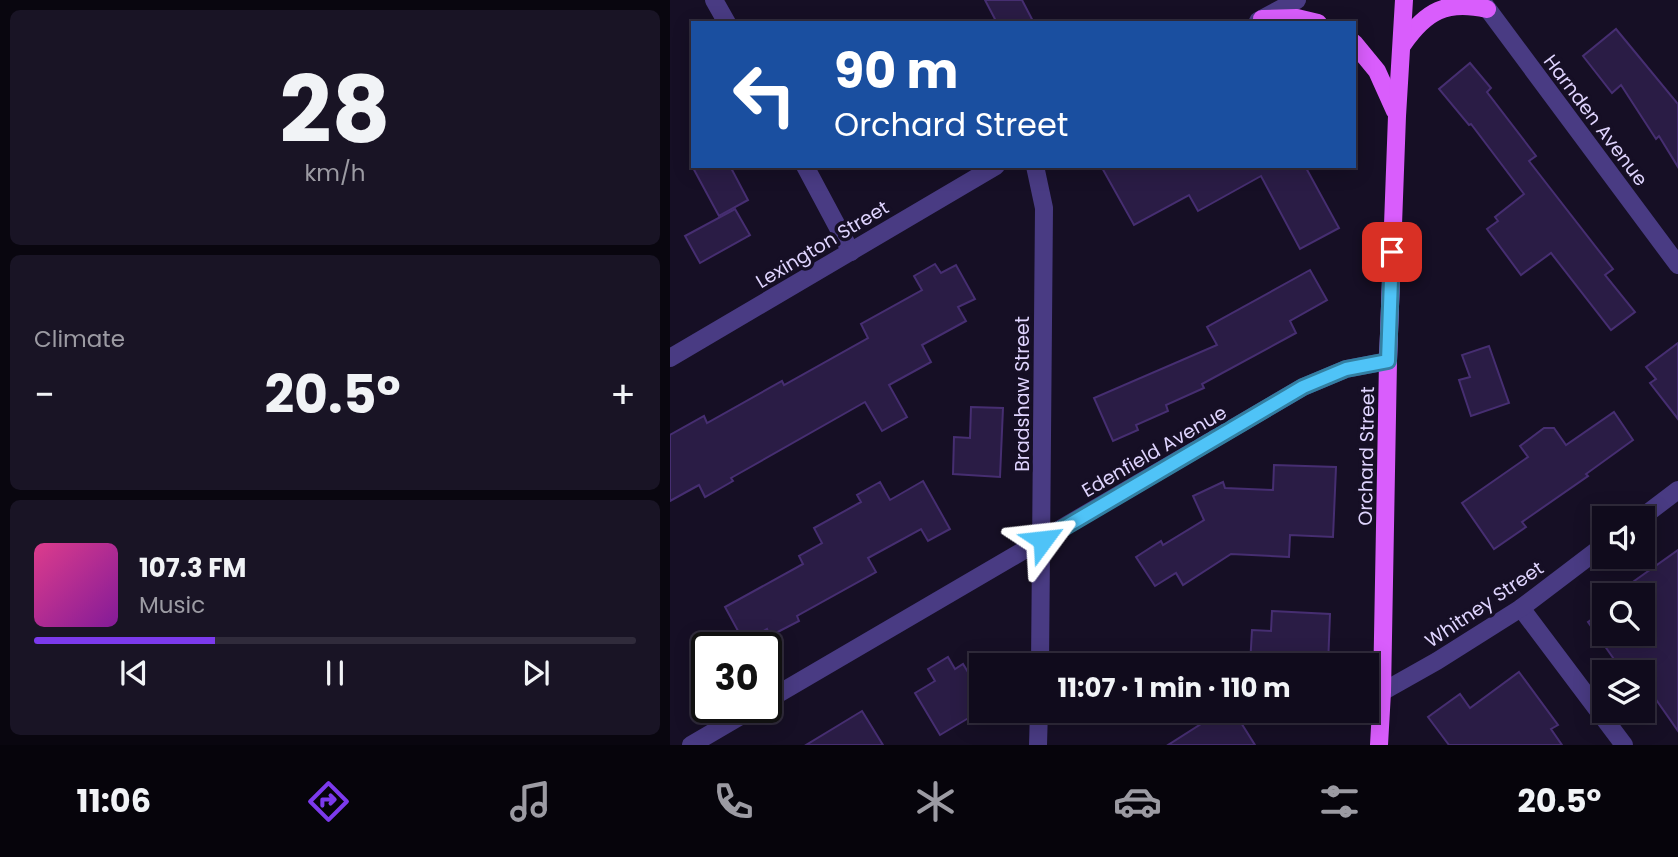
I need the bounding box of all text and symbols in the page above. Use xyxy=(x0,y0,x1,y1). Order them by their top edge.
text: 90 m xyxy=(834,37,958,105)
text: 28 xyxy=(280,46,390,174)
icon: left xyxy=(719,49,810,140)
street label: Harnden Avenue xyxy=(1537,49,1654,192)
text: Orchard Street xyxy=(834,102,1068,147)
text: km/h xyxy=(304,157,366,189)
street label: Lexington Street xyxy=(751,194,894,295)
pin xyxy=(1362,222,1422,282)
icon: arrive xyxy=(1373,233,1411,271)
street label: Bradshaw Street xyxy=(1009,316,1036,472)
text: Climate xyxy=(34,323,125,355)
text: 20.5° xyxy=(264,358,401,431)
text: − xyxy=(34,368,55,421)
text: + xyxy=(610,368,636,421)
street label: Orchard Street xyxy=(1352,386,1381,526)
street label: Edenfield Avenue xyxy=(1077,399,1232,504)
position arrow xyxy=(1006,503,1080,577)
map controls xyxy=(1592,506,1655,723)
button: sound xyxy=(1592,506,1655,569)
text: 107.3 FM xyxy=(139,550,246,586)
street label: Whitney Street xyxy=(1420,555,1549,654)
button: search xyxy=(1592,583,1655,646)
text: Music xyxy=(139,589,205,621)
speed limit sign: 30 xyxy=(691,632,782,723)
icon: previous xyxy=(115,654,153,692)
icon: pause xyxy=(316,654,354,692)
icon: next xyxy=(517,654,555,692)
button: layers xyxy=(1592,660,1655,723)
text: 11:07 · 1 min · 110 m xyxy=(1058,670,1290,706)
icon: directions xyxy=(304,777,353,826)
icon: music xyxy=(506,777,555,826)
icon: phone xyxy=(709,777,758,826)
icon: climate xyxy=(911,777,960,826)
icon: car xyxy=(1113,777,1162,826)
icon: filters xyxy=(1315,777,1364,826)
text: 11:06 xyxy=(77,778,151,823)
text: 20.5° xyxy=(1518,778,1601,823)

